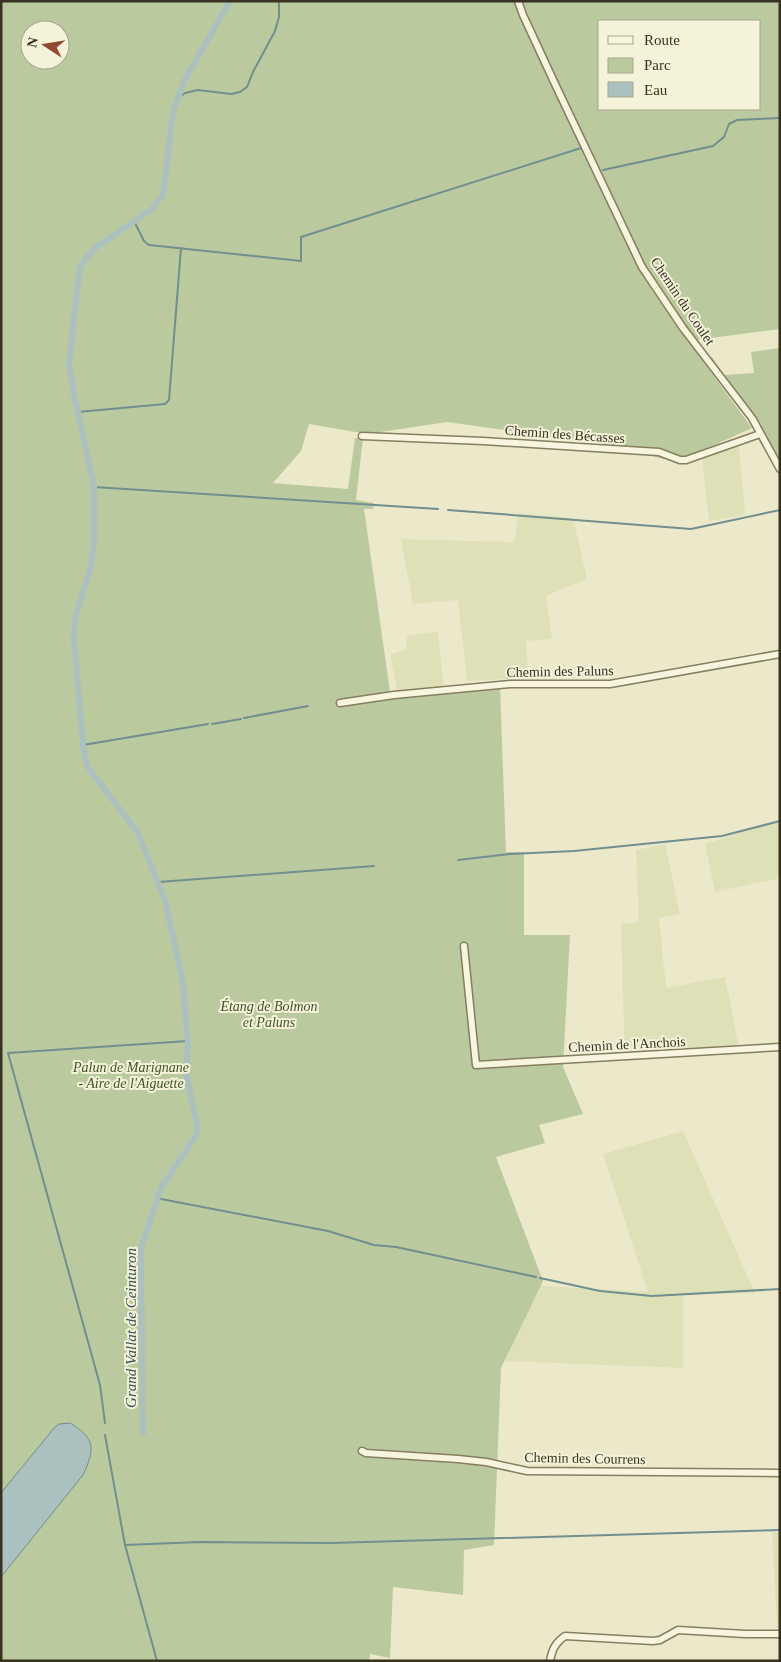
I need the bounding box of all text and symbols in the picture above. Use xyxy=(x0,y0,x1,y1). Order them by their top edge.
north arrow xyxy=(20,20,70,70)
legend xyxy=(598,20,761,110)
text: Route xyxy=(644,32,680,48)
text: N xyxy=(24,36,41,49)
text: Parc xyxy=(644,57,671,73)
text: Eau xyxy=(644,82,668,98)
street label: Chemin du Coulet xyxy=(648,255,718,348)
street label: Chemin des Bécasses xyxy=(504,423,626,446)
street label: Chemin des Paluns xyxy=(506,663,614,680)
park label: Étang de Bolmon et Paluns xyxy=(219,998,318,1030)
street label: Chemin de l'Anchois xyxy=(568,1034,686,1055)
park label: Palun de Marignane - Aire de l'Aiguette xyxy=(72,1060,189,1091)
water label: Grand Vallat de Ceinturon xyxy=(123,1248,139,1408)
street label: Chemin des Courrens xyxy=(524,1450,646,1467)

